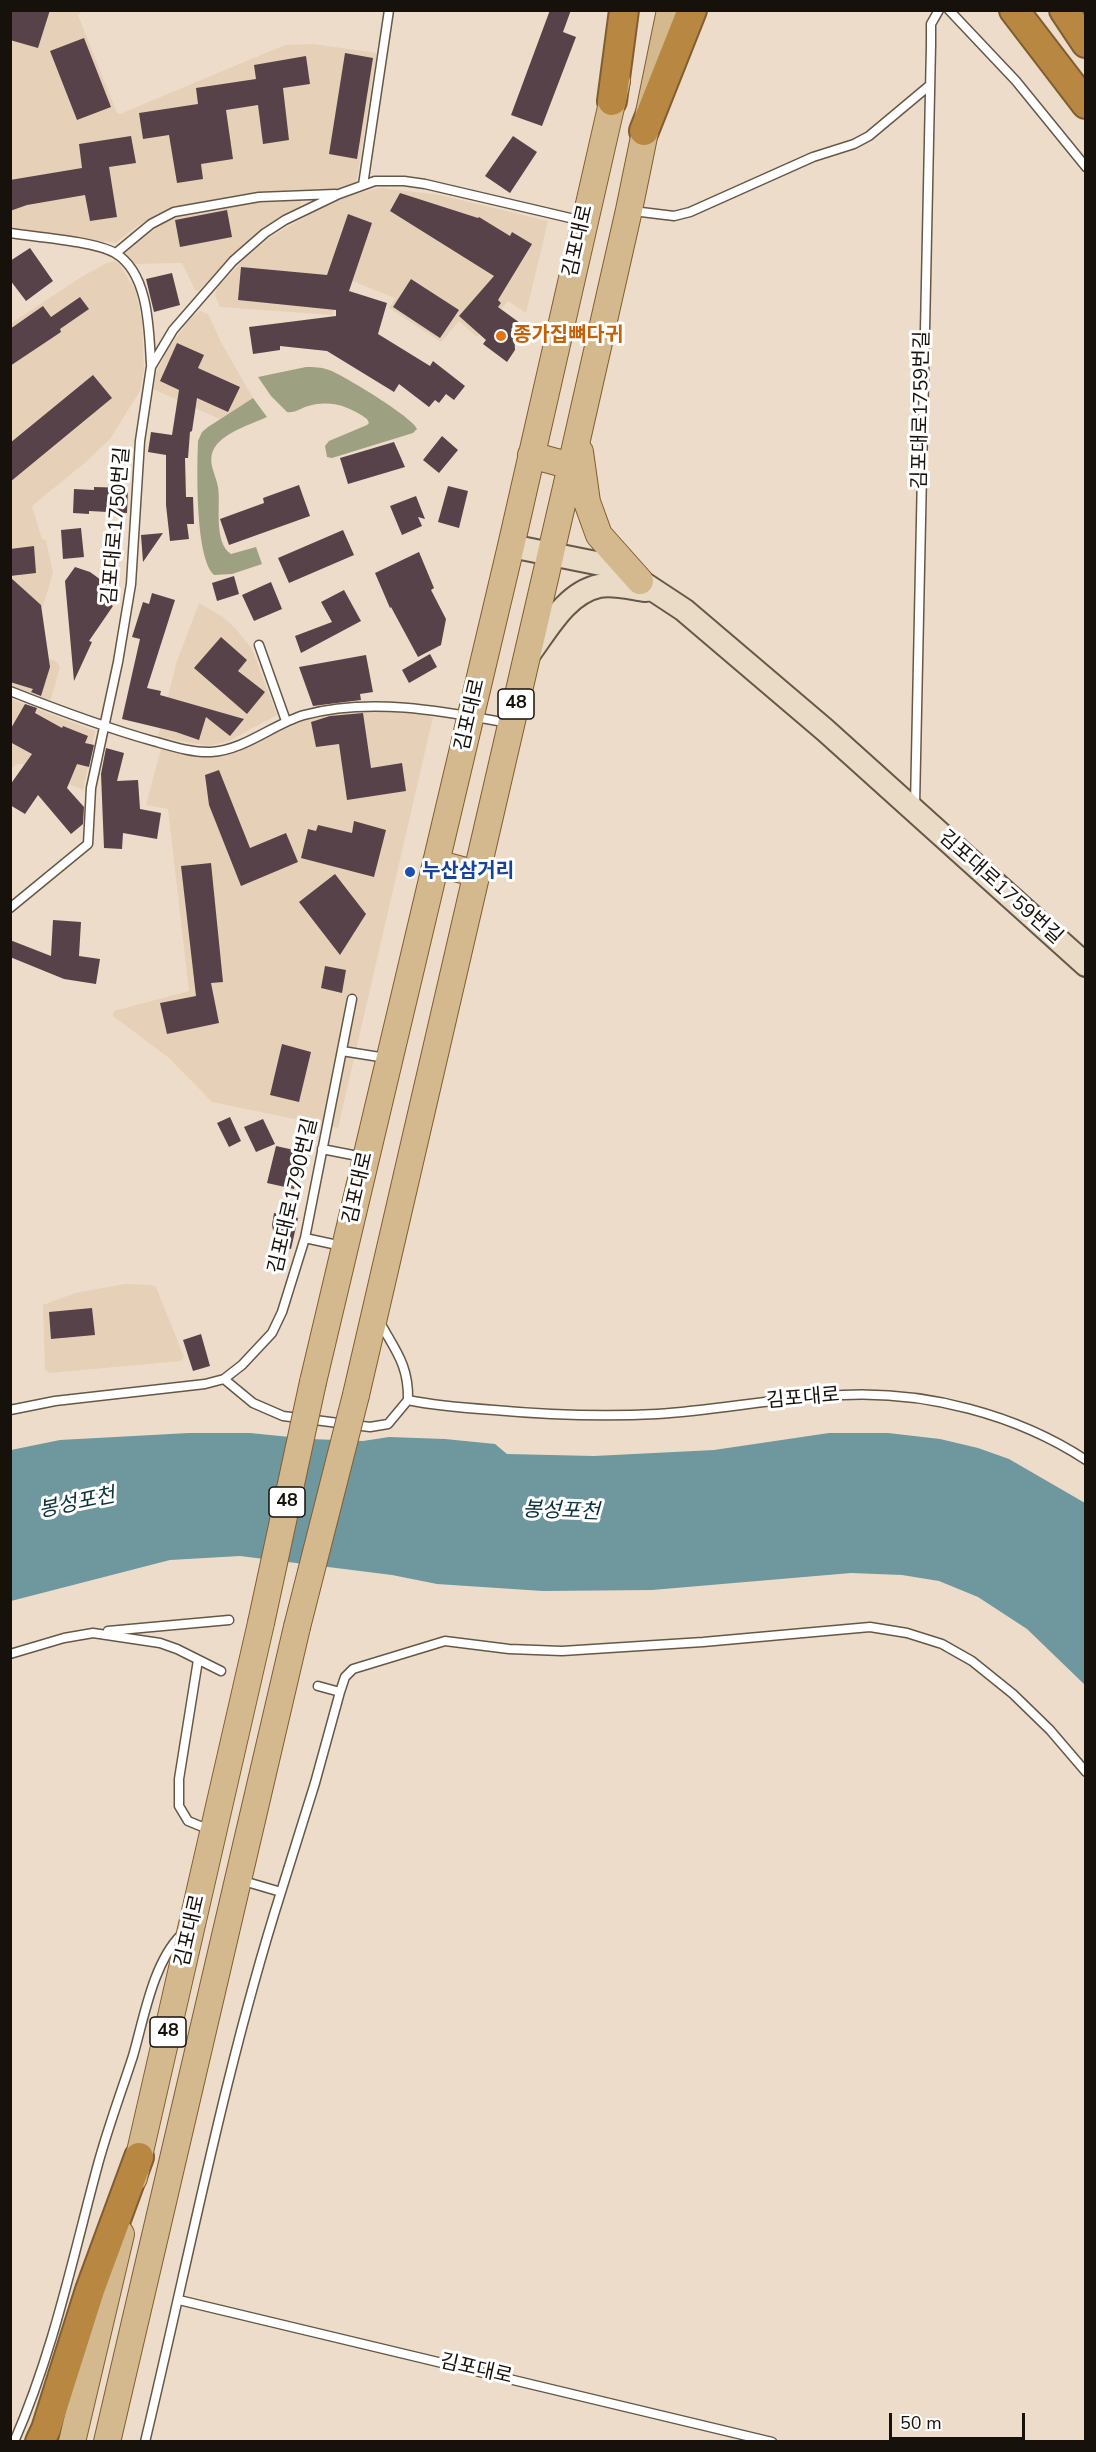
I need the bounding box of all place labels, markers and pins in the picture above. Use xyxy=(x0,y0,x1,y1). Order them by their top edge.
place label: 종가집뼈다귀 xyxy=(513,324,623,348)
marker: 종가집뼈다귀 xyxy=(494,329,508,343)
place label: 누산삼거리 xyxy=(422,860,514,884)
marker: 누산삼거리 xyxy=(403,865,417,879)

